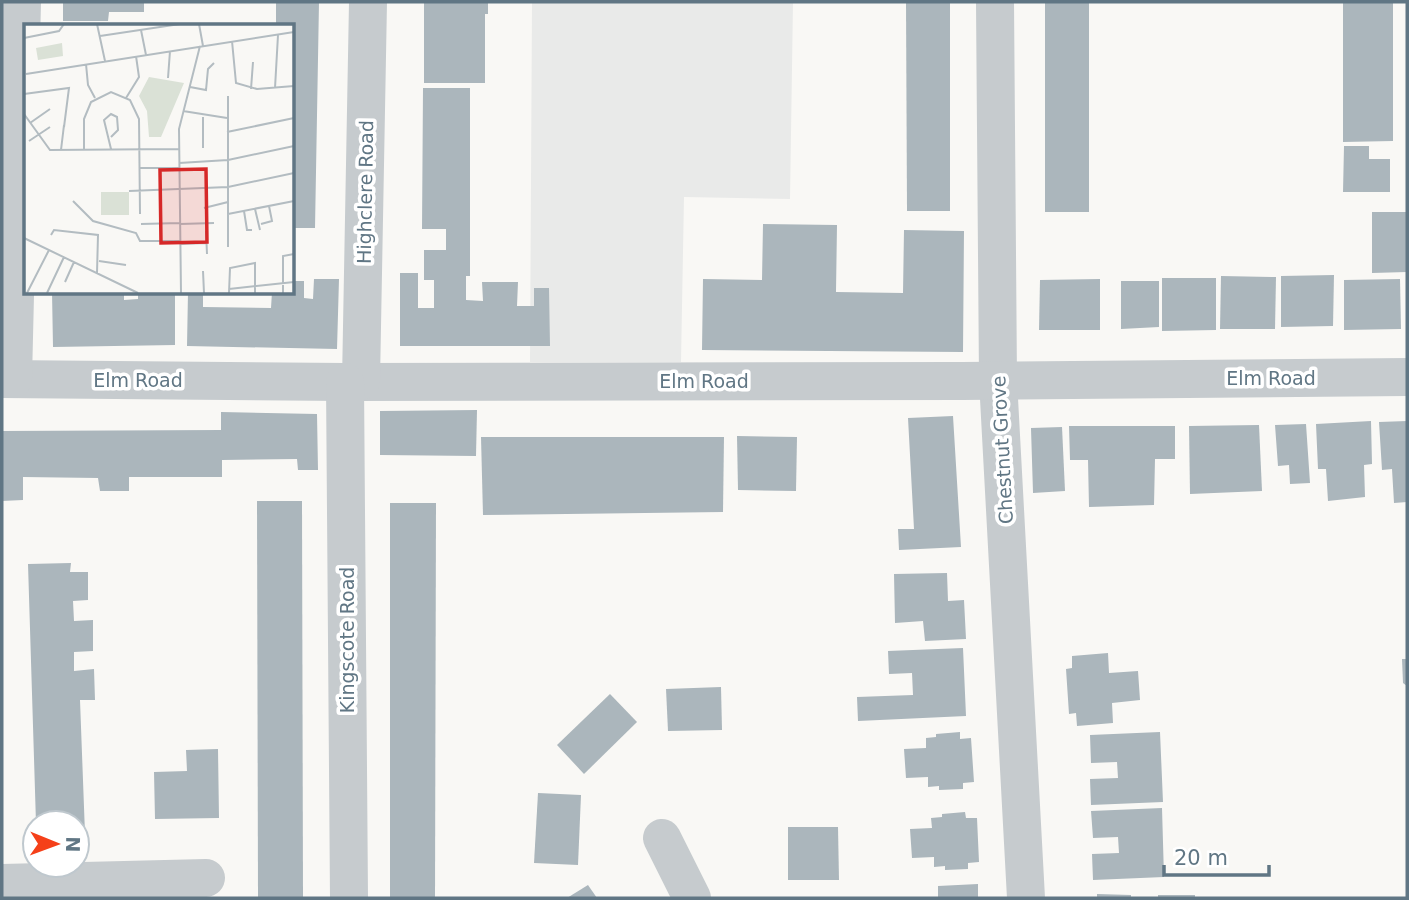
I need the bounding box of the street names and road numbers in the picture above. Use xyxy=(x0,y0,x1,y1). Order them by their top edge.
street label: Highclere Road xyxy=(353,120,377,264)
street label: Elm Road xyxy=(1226,367,1316,389)
street label: Elm Road xyxy=(93,369,183,391)
street label: Elm Road xyxy=(659,370,749,392)
street label: Chestnut Grove xyxy=(987,375,1017,525)
street label: Kingscote Road xyxy=(336,567,358,713)

